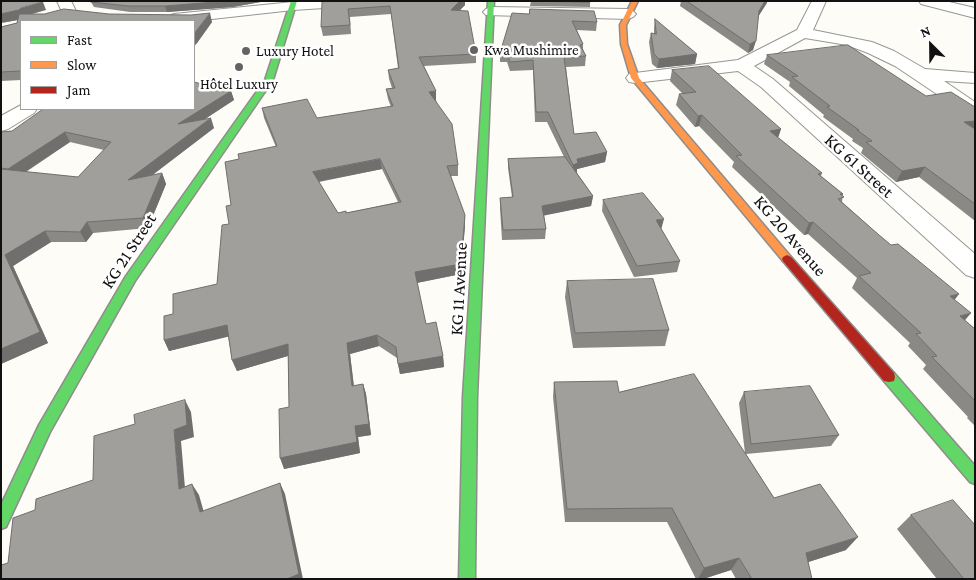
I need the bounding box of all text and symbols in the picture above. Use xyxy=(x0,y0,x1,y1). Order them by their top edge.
legend xyxy=(20,20,195,110)
north arrow xyxy=(906,20,956,70)
text: N xyxy=(918,22,933,40)
text: Fast xyxy=(67,32,92,48)
place label: Kwa Mushimire xyxy=(484,41,579,59)
place label: Luxury Hotel xyxy=(256,42,334,60)
marker: Kwa Mushimire xyxy=(468,44,480,56)
marker: Luxury Hotel xyxy=(240,45,252,57)
text: Slow xyxy=(67,57,96,73)
marker: Hôtel Luxury xyxy=(233,61,245,73)
place label: Hôtel Luxury xyxy=(200,75,278,93)
text: Jam xyxy=(67,82,90,98)
street label: KG 61 Street xyxy=(820,129,898,203)
street label: KG 20 Avenue xyxy=(749,191,831,281)
street label: KG 21 Street xyxy=(97,209,161,293)
street label: KG 11 Avenue xyxy=(446,242,472,336)

